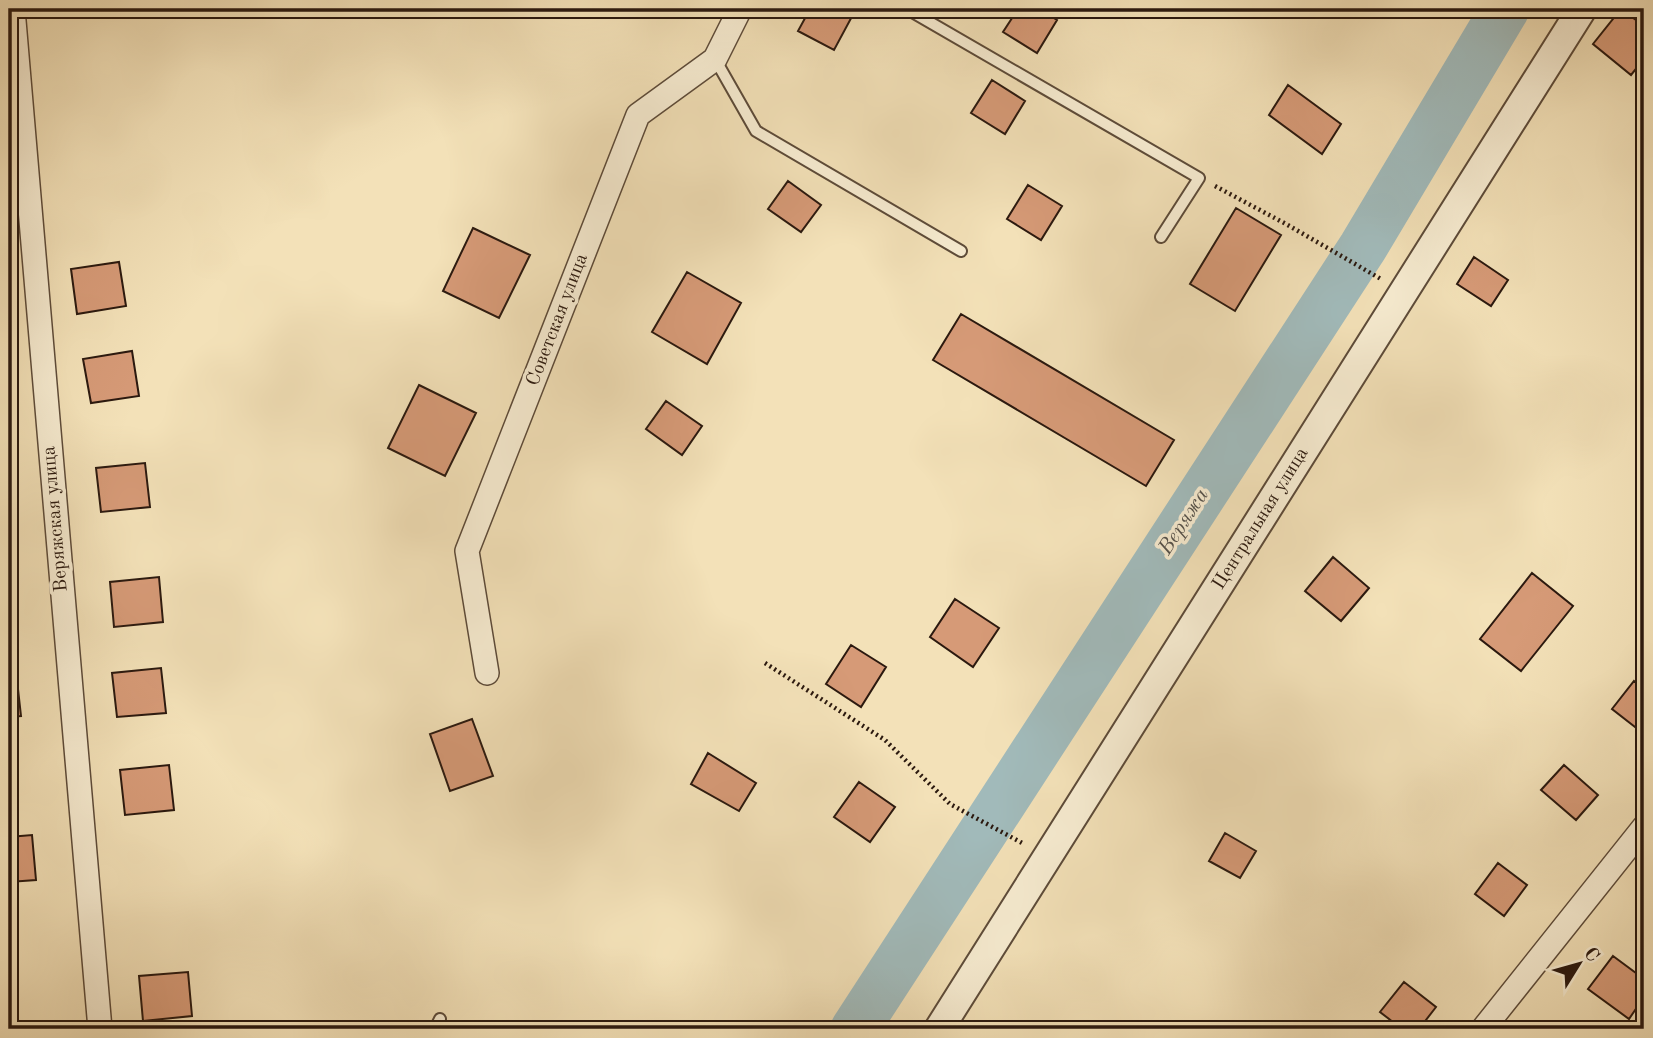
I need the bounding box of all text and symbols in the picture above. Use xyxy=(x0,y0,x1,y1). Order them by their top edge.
street label: Советская улица xyxy=(524,251,592,389)
street label: Центральная улица xyxy=(1210,444,1313,593)
street label: Веряжская улица xyxy=(40,445,72,593)
water label: Веряжа xyxy=(1154,485,1213,560)
north arrow xyxy=(1544,930,1614,1000)
text: С xyxy=(1579,945,1602,966)

